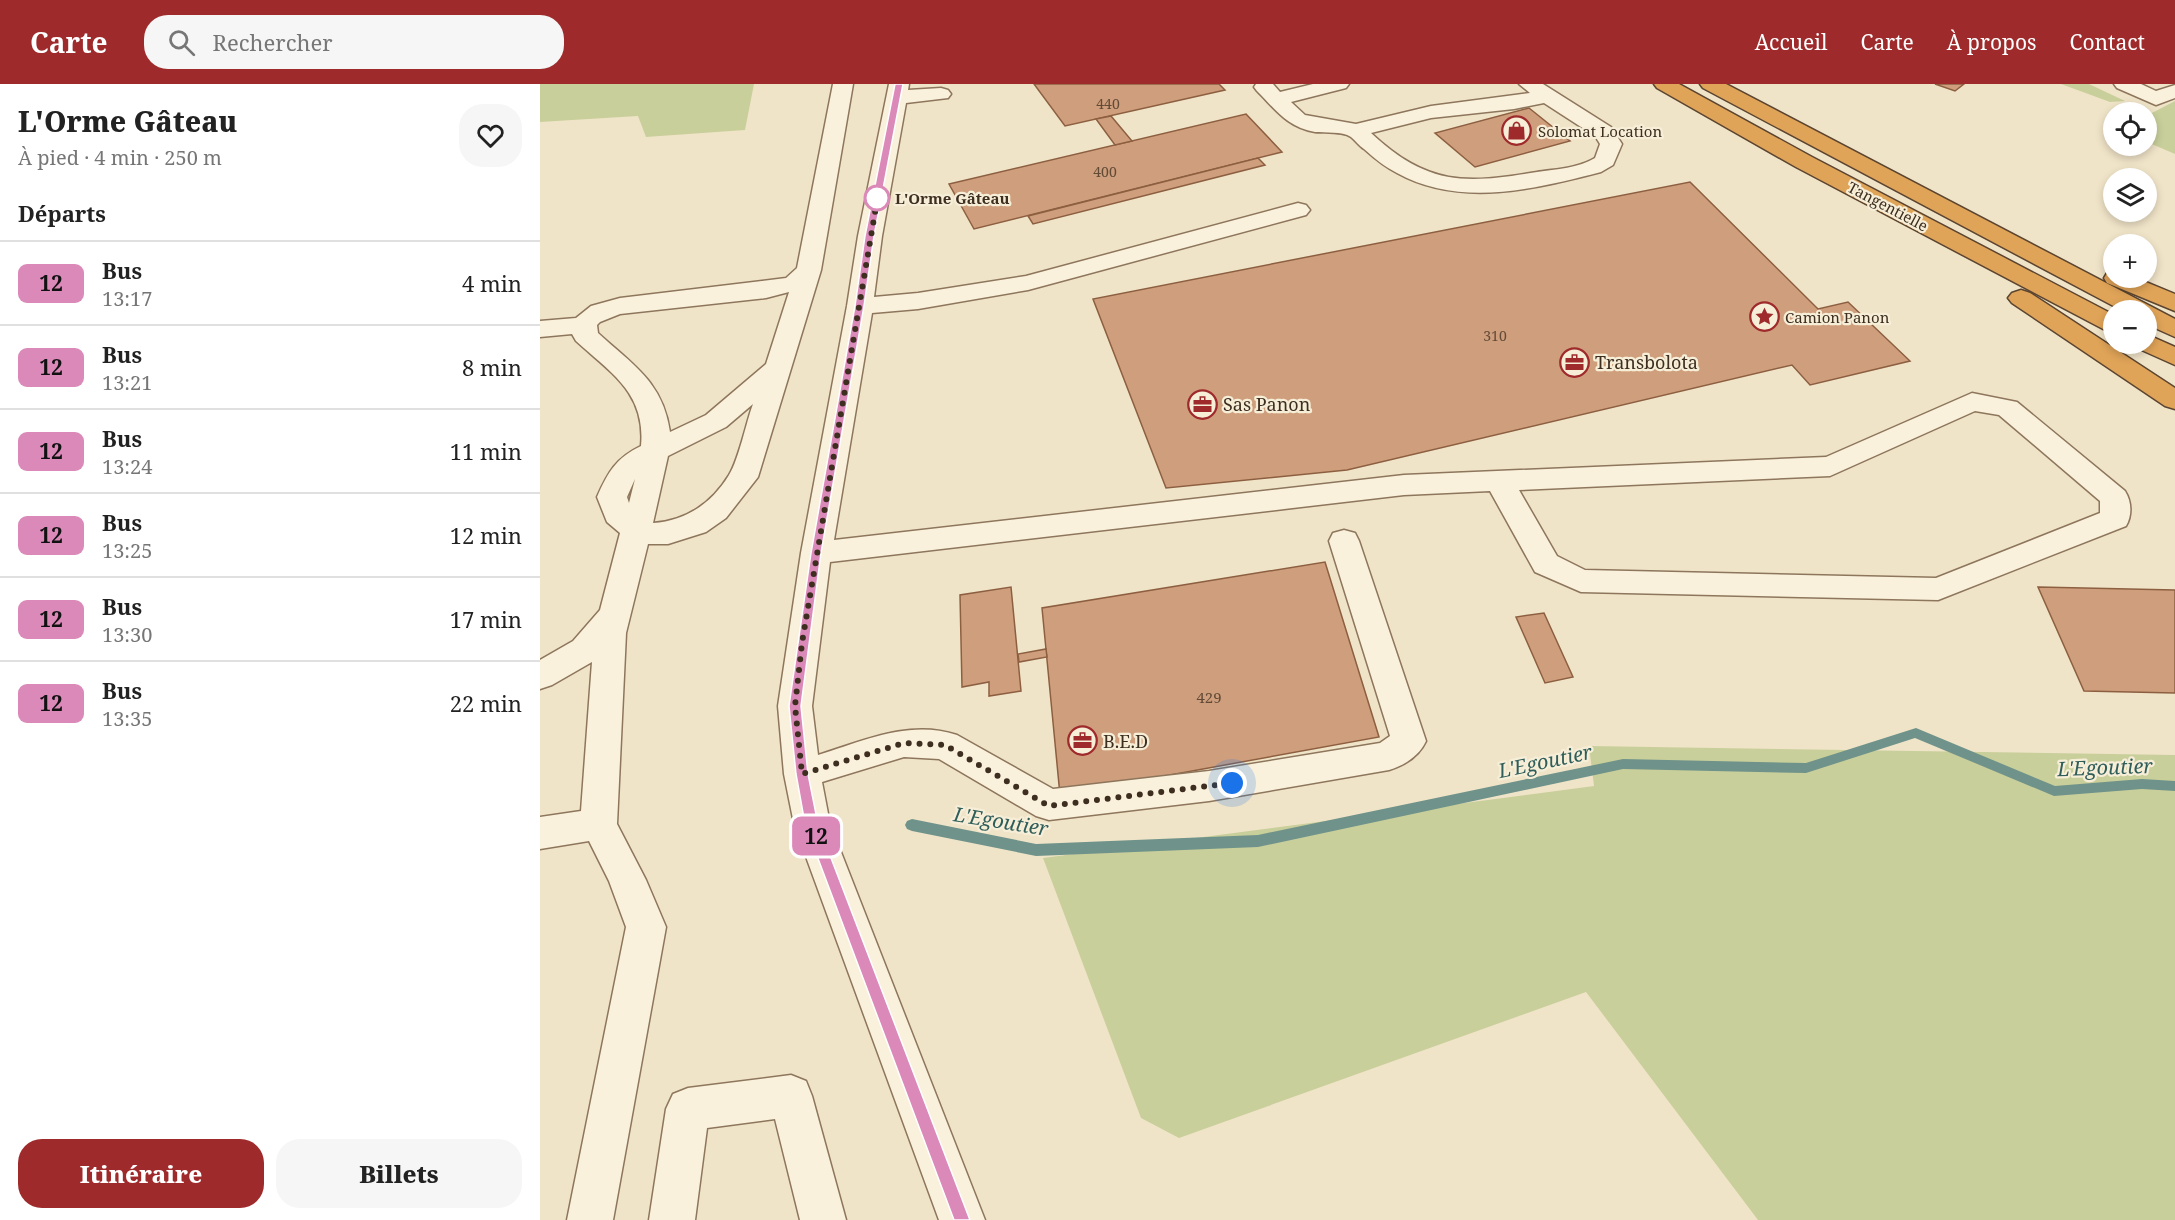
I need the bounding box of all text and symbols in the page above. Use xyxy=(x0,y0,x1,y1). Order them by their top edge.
search box xyxy=(144,15,564,69)
text: Carte xyxy=(30,23,108,61)
icon: search xyxy=(165,26,198,59)
text: Rechercher xyxy=(213,27,333,57)
text: Accueil xyxy=(1755,28,1828,56)
text: Carte xyxy=(1861,28,1914,56)
text: À propos xyxy=(1947,28,2037,56)
text: Contact xyxy=(2070,28,2145,56)
house number: 440 xyxy=(1096,94,1120,113)
text: L'Orme Gâteau xyxy=(18,102,237,140)
map controls xyxy=(2103,102,2157,354)
button: locate xyxy=(2103,102,2157,156)
button: heart xyxy=(459,104,522,167)
shop icon: Solomat Location xyxy=(1501,115,1533,147)
place label: Solomat Location xyxy=(1538,121,1662,141)
text: À pied · 4 min · 250 m xyxy=(18,144,222,171)
house number: 400 xyxy=(1093,162,1117,181)
button: layers xyxy=(2103,168,2157,222)
street label: Tangentielle xyxy=(1844,176,1932,236)
marker: L'Orme Gâteau xyxy=(864,185,890,211)
place label: L'Orme Gâteau xyxy=(895,188,1009,208)
text: Départs xyxy=(18,198,106,228)
button: + xyxy=(2103,234,2157,288)
text: Bus xyxy=(102,255,142,285)
text: 4 min xyxy=(462,268,522,298)
text: 12 xyxy=(39,269,63,297)
text: 13:17 xyxy=(102,285,152,312)
button: − xyxy=(2103,300,2157,354)
place icon: Camion Panon xyxy=(1748,301,1780,333)
place label: Camion Panon xyxy=(1785,307,1890,327)
house number: 310 xyxy=(1483,326,1507,345)
text: Bus xyxy=(102,339,142,369)
office icon: Transbolota xyxy=(1558,346,1590,378)
place label: Transbolota xyxy=(1595,350,1698,374)
text: 8 min xyxy=(462,352,522,382)
text: 12 xyxy=(39,353,63,381)
text: 13:21 xyxy=(102,369,152,396)
office icon: Sas Panon xyxy=(1186,388,1218,420)
place label: Sas Panon xyxy=(1223,392,1311,416)
text: Bus xyxy=(102,423,142,453)
text: 11 min xyxy=(450,436,522,466)
text: 12 xyxy=(39,437,63,465)
text: 13:24 xyxy=(102,453,152,480)
text: Bus xyxy=(102,507,142,537)
text: 12 min xyxy=(450,520,522,550)
text: 12 xyxy=(39,521,63,549)
text: 13:25 xyxy=(102,537,152,564)
text: Bus xyxy=(102,591,142,621)
text: 17 min xyxy=(450,604,522,634)
text: 12 xyxy=(39,605,63,633)
text: 13:30 xyxy=(102,621,152,648)
text: Bus xyxy=(102,675,142,705)
house number: 429 xyxy=(1196,687,1222,707)
text: 22 min xyxy=(450,688,522,718)
text: 12 xyxy=(39,689,63,717)
text: 13:35 xyxy=(102,705,152,732)
office icon: B.E.D xyxy=(1066,725,1098,757)
place label: B.E.D xyxy=(1103,729,1148,753)
water label: L'Egoutier xyxy=(1495,738,1595,784)
water label: L'Egoutier xyxy=(2056,752,2154,782)
your location xyxy=(1217,768,1247,798)
water label: L'Egoutier xyxy=(951,800,1051,842)
line badge: 12 xyxy=(789,816,843,855)
text: 12 xyxy=(804,822,828,850)
button: Itinéraire xyxy=(18,1139,264,1208)
button: Billets xyxy=(276,1139,522,1208)

